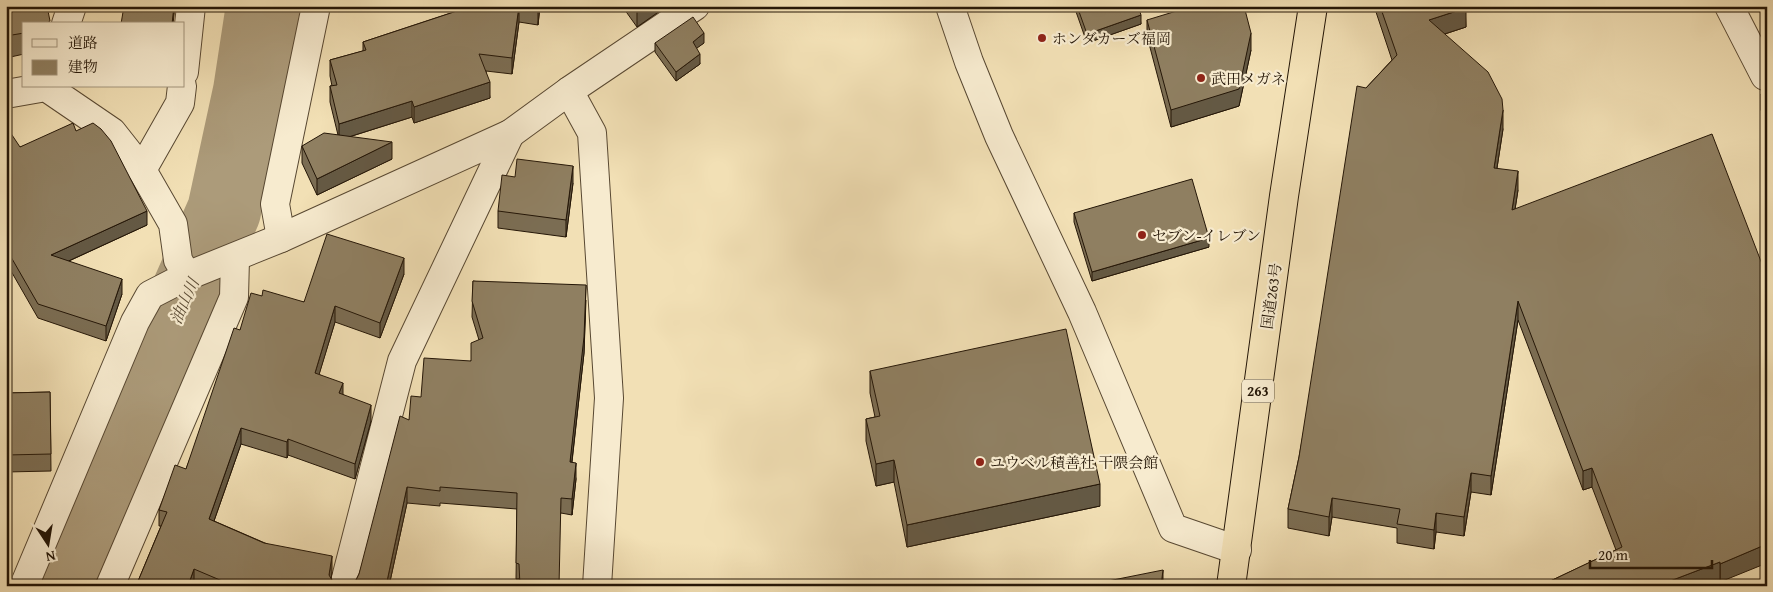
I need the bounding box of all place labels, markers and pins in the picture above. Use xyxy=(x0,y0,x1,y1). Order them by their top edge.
place label: ホンダカーズ福岡 xyxy=(1052,28,1171,49)
marker: ホンダカーズ福岡 xyxy=(1036,32,1048,44)
place label: 武田メガネ xyxy=(1211,68,1286,89)
marker: 武田メガネ xyxy=(1195,72,1207,84)
place label: セブン-イレブン xyxy=(1152,225,1261,246)
marker: セブン-イレブン xyxy=(1136,229,1148,241)
place label: ユウベル積善社 干隈会館 xyxy=(990,452,1158,473)
marker: ユウベル積善社 干隈会館 xyxy=(974,456,986,468)

